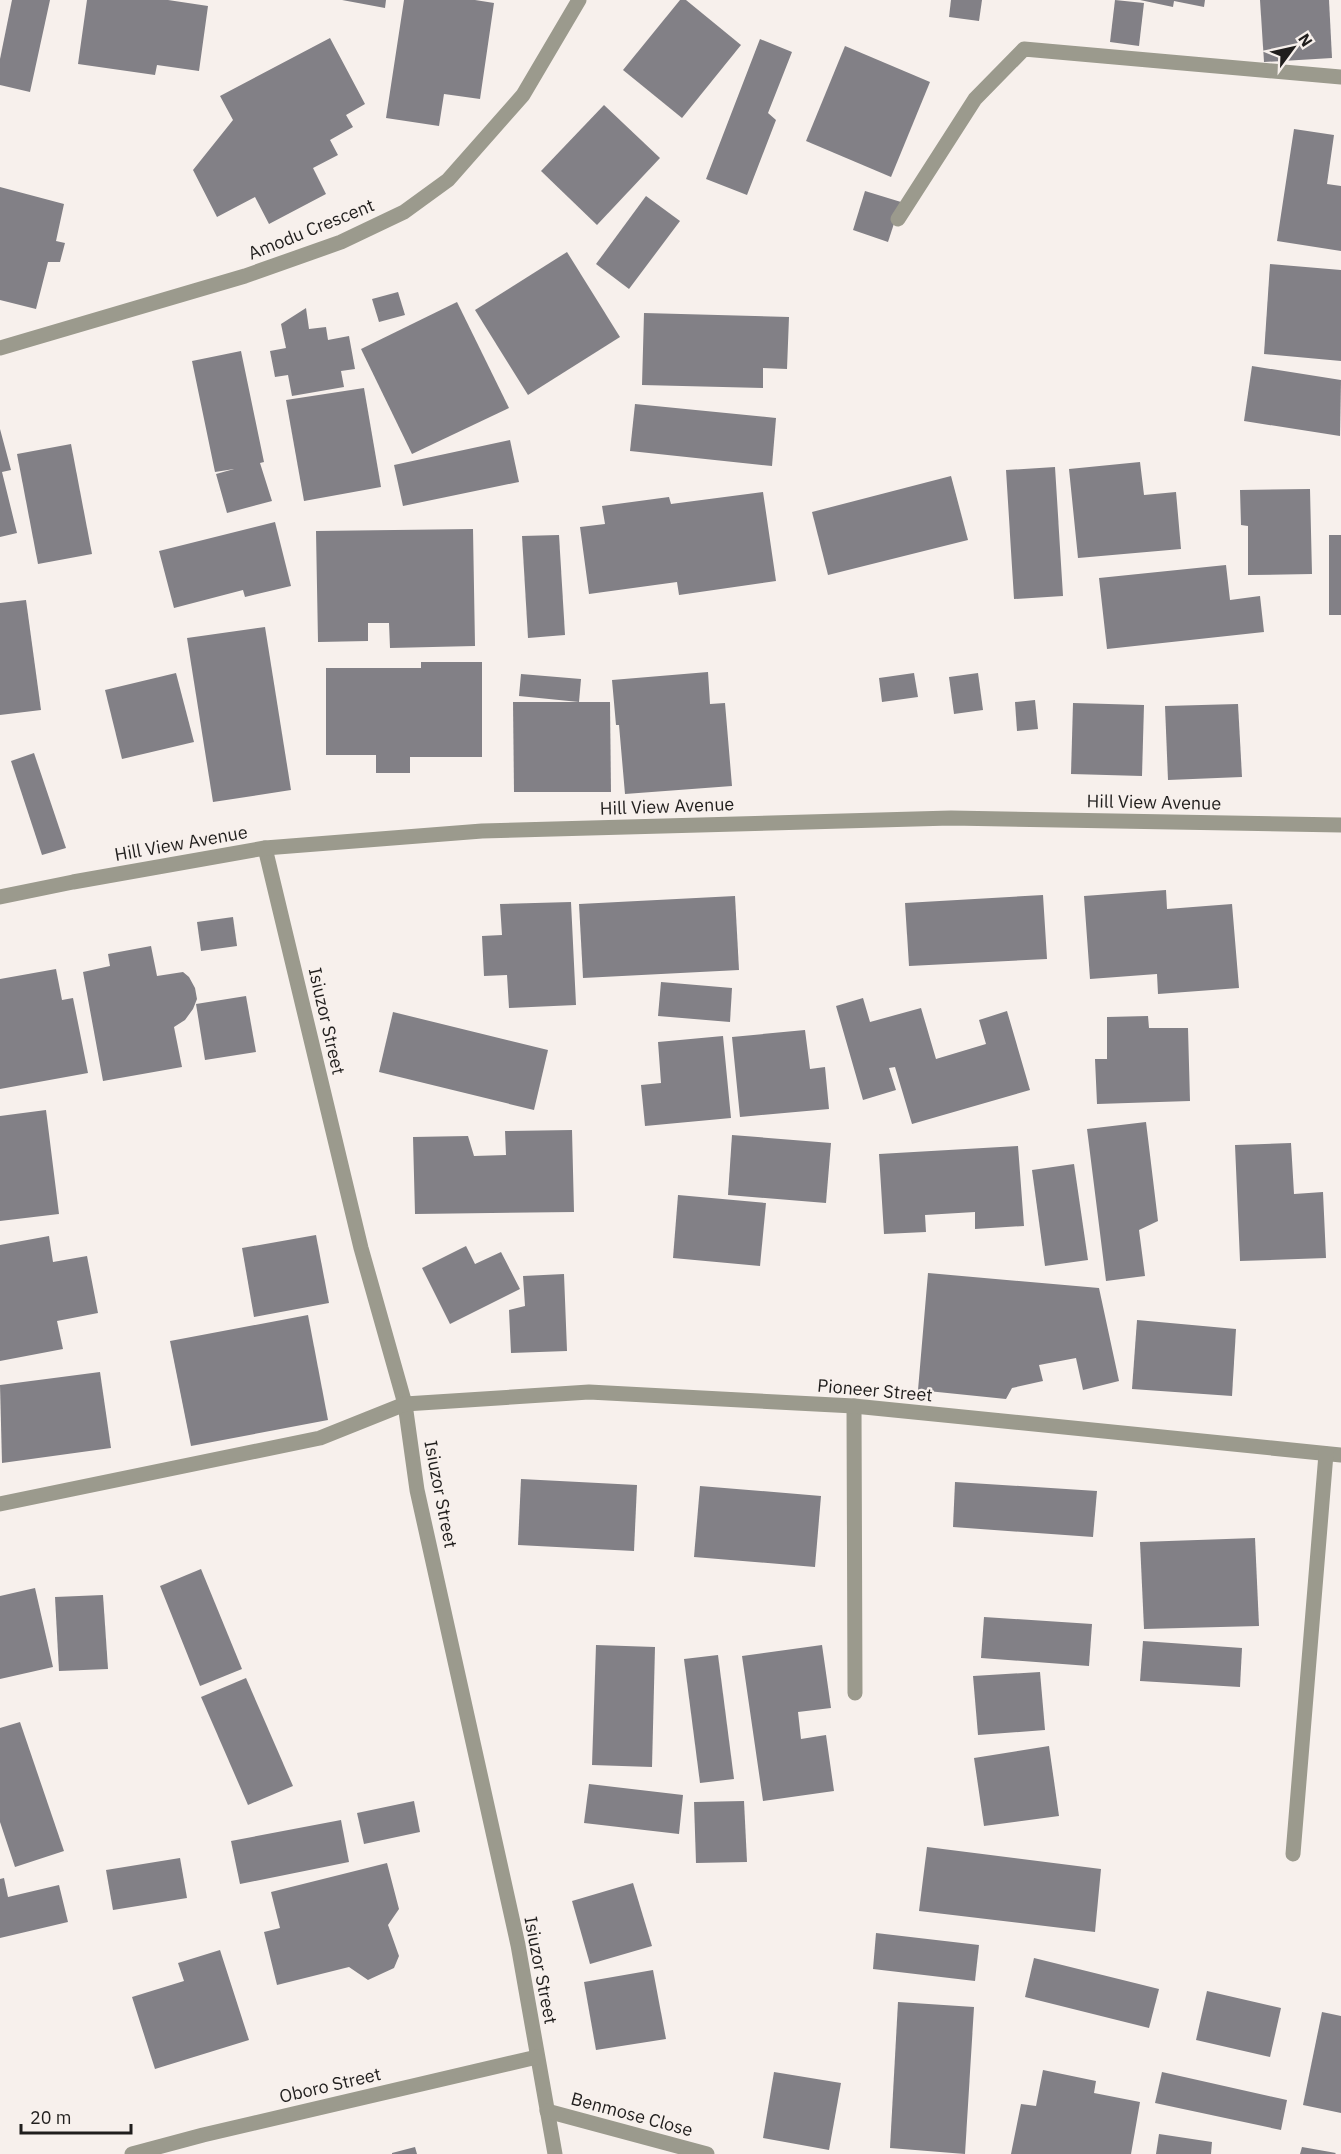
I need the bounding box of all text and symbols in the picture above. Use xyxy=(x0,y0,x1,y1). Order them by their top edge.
north arrow xyxy=(1263,18,1323,78)
text: N xyxy=(1294,30,1317,50)
street label: Amodu Crescent xyxy=(245,193,377,265)
street label: Hill View Avenue xyxy=(1087,789,1222,815)
street label: Hill View Avenue xyxy=(599,792,735,820)
street label: Hill View Avenue xyxy=(113,820,249,866)
street label: Isiuzor Street xyxy=(304,965,350,1077)
street label: Pioneer Street xyxy=(816,1374,934,1406)
street label: Isiuzor Street xyxy=(419,1438,463,1550)
street label: Isiuzor Street xyxy=(519,1914,563,2026)
street label: Oboro Street xyxy=(277,2062,383,2108)
street label: Benmose Close xyxy=(568,2087,696,2141)
scale bar xyxy=(21,2097,130,2135)
text: 20 m xyxy=(30,2106,72,2129)

